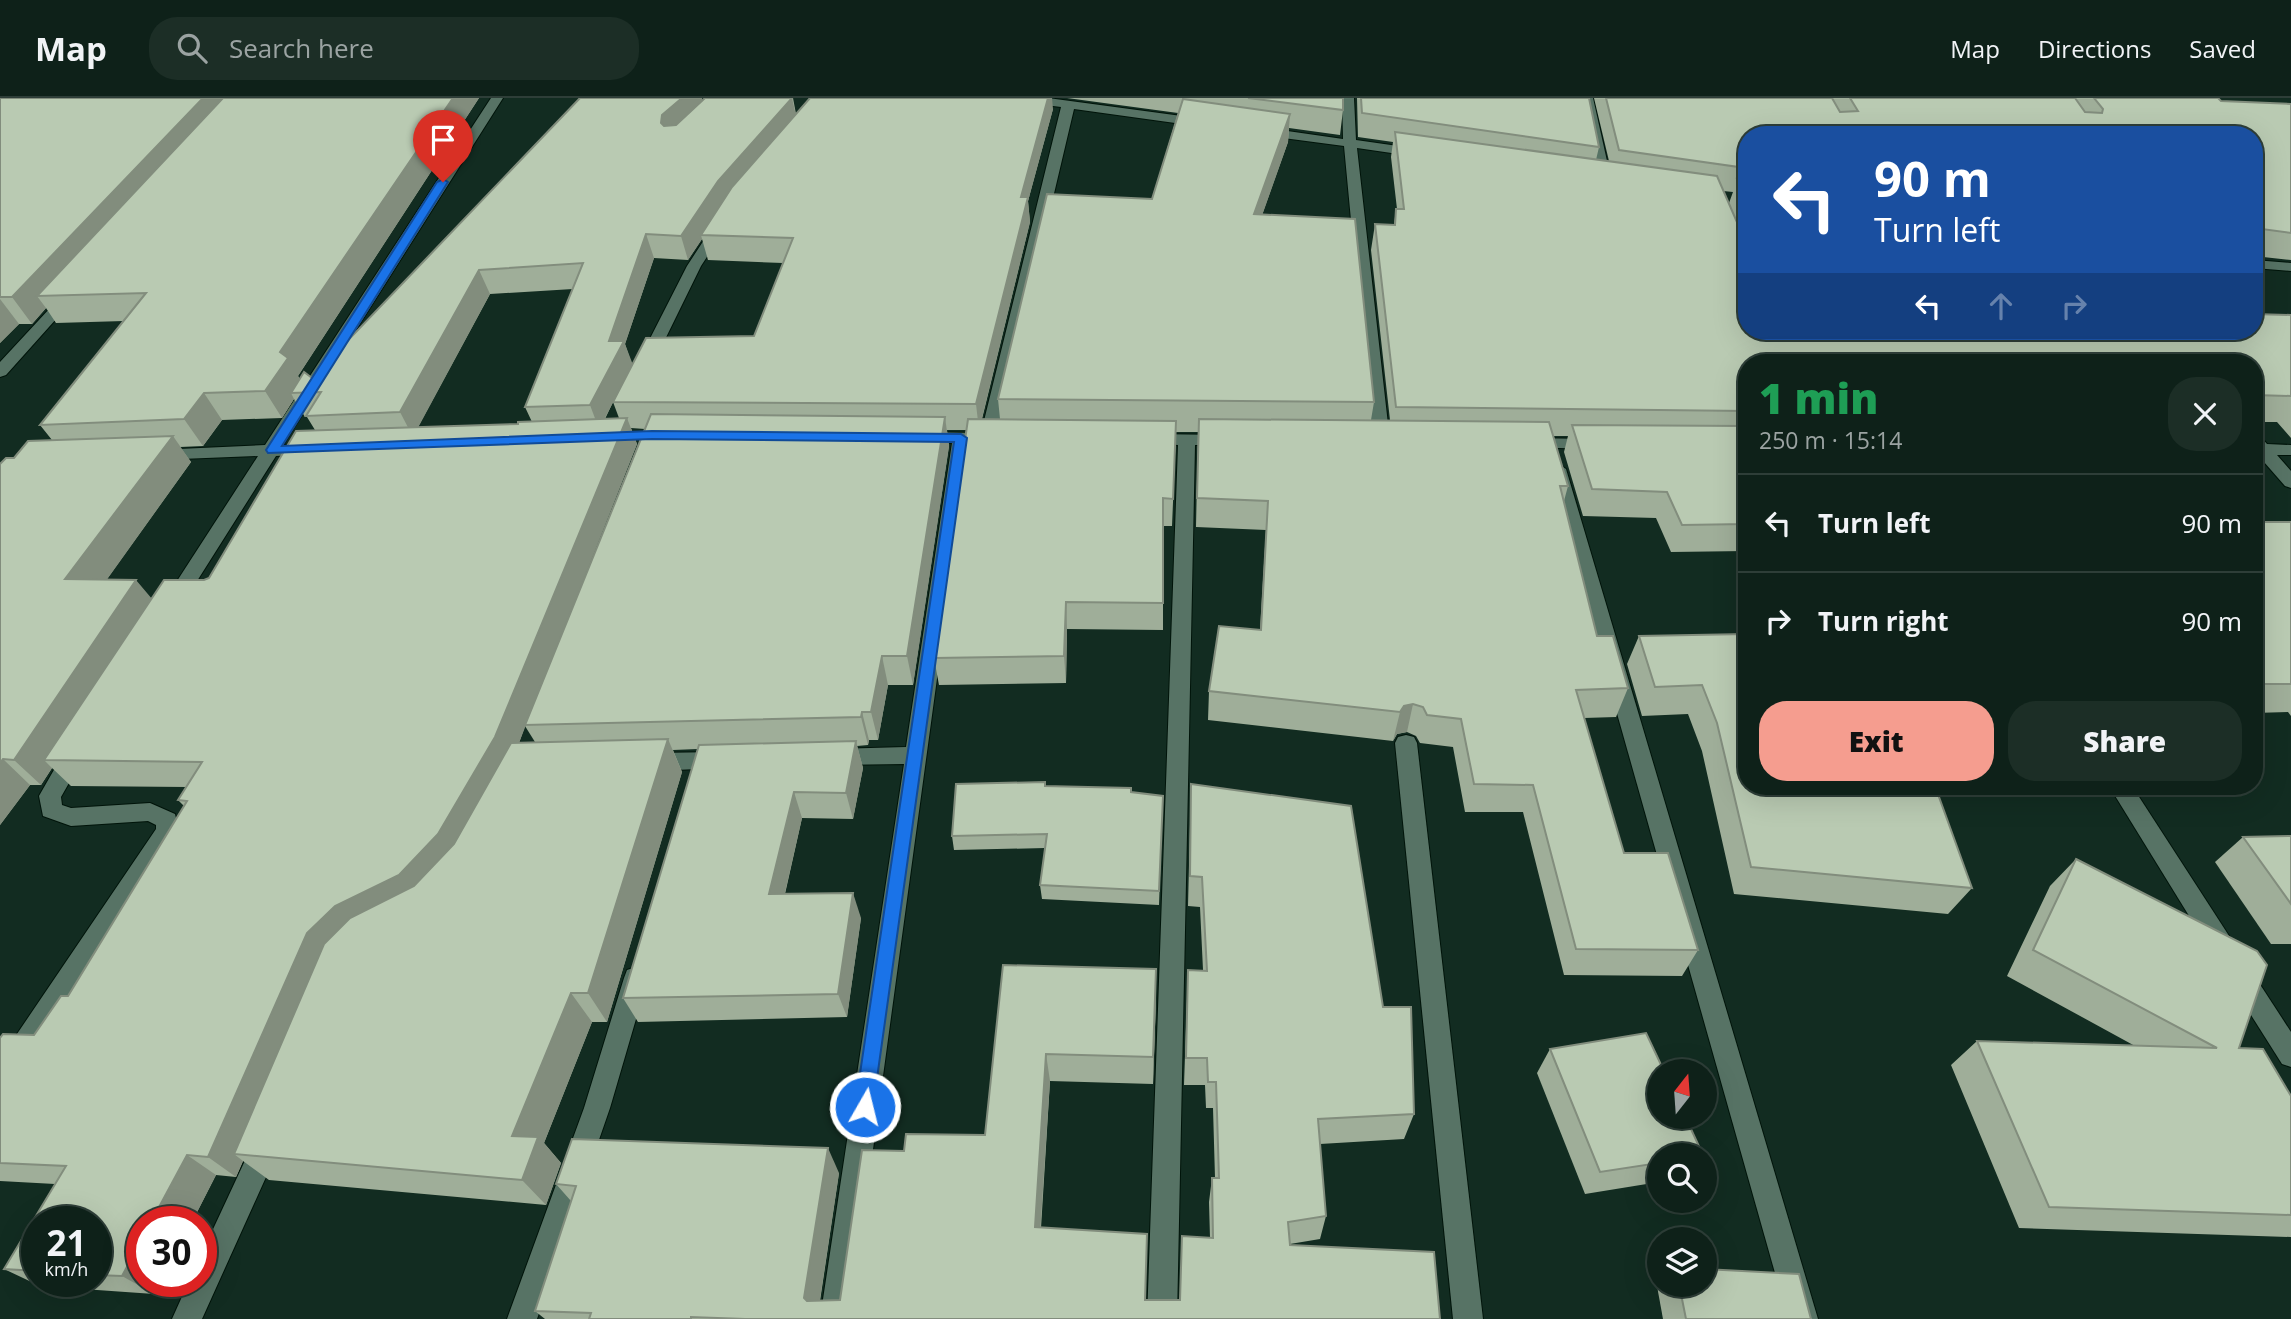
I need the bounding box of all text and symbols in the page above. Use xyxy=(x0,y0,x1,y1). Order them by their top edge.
search box xyxy=(149,17,639,80)
text: Map xyxy=(35,26,107,71)
icon: search xyxy=(173,29,211,67)
text: Search here xyxy=(229,30,374,66)
text: Map xyxy=(1950,32,2000,65)
text: Directions xyxy=(2038,32,2151,65)
text: Saved xyxy=(2189,32,2256,65)
pin xyxy=(413,110,473,182)
icon: arrive xyxy=(424,121,462,159)
text: 90 m xyxy=(1874,145,1991,211)
icon: left xyxy=(1759,154,1850,245)
text: Turn left xyxy=(1874,208,2000,251)
icon: left xyxy=(1909,287,1947,325)
icon: ahead xyxy=(1982,287,2020,325)
icon: right xyxy=(2055,287,2093,325)
text: 1 min xyxy=(1759,369,1878,426)
button: close xyxy=(2168,377,2242,451)
text: 250 m · 15:14 xyxy=(1759,424,1902,456)
icon: left xyxy=(1759,504,1797,542)
text: Turn left xyxy=(1818,505,1930,541)
text: 90 m xyxy=(2181,505,2242,541)
icon: right xyxy=(1759,602,1797,640)
text: Turn right xyxy=(1818,603,1949,639)
text: 90 m xyxy=(2181,603,2242,639)
button: Exit xyxy=(1759,701,1994,781)
button: Share xyxy=(2008,701,2242,781)
north arrow xyxy=(1647,1059,1717,1129)
map controls xyxy=(1647,1059,1717,1297)
position arrow xyxy=(828,1070,902,1144)
button: search xyxy=(1647,1143,1717,1213)
speed limit sign: 30 xyxy=(126,1206,217,1297)
text: 21 xyxy=(46,1219,87,1266)
button: layers xyxy=(1647,1227,1717,1297)
text: km/h xyxy=(45,1257,88,1281)

